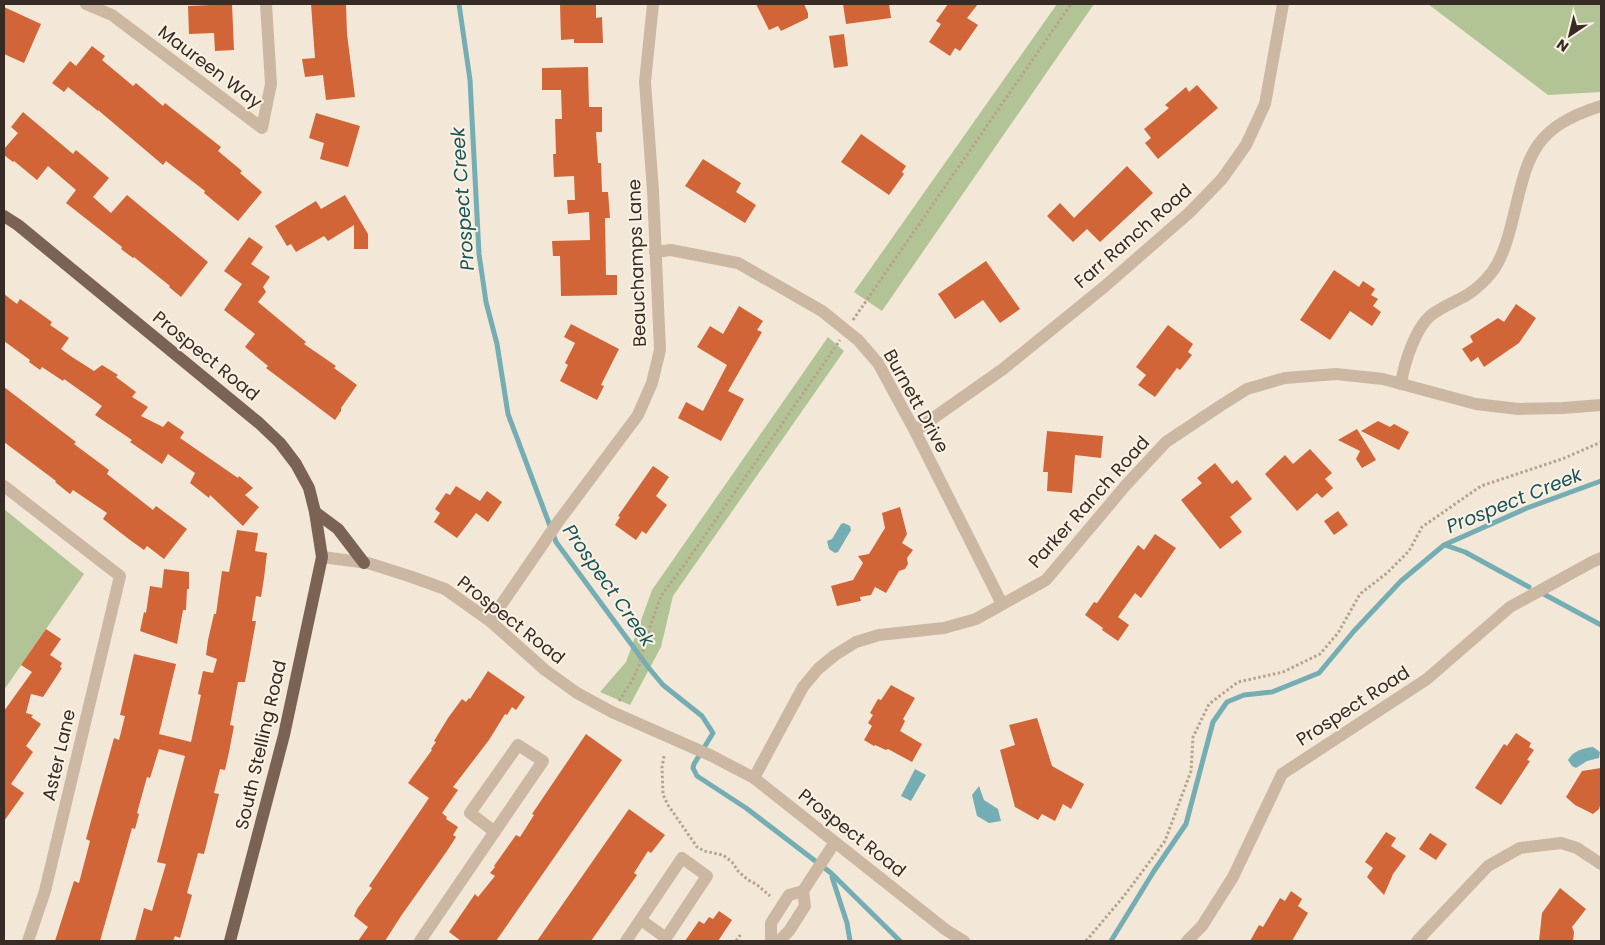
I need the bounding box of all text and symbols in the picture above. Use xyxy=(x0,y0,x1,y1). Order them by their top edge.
north arrow xyxy=(1545,10,1595,60)
street label: Maureen Way xyxy=(153,19,268,114)
text: N xyxy=(1552,34,1573,57)
water label: Prospect Creek xyxy=(444,125,481,272)
street label: Farr Ranch Road xyxy=(1069,178,1197,294)
street label: Beauchamps Lane xyxy=(621,179,652,347)
street label: Prospect Road xyxy=(148,305,265,406)
street label: Burnett Drive xyxy=(878,344,955,457)
street label: Parker Ranch Road xyxy=(1022,430,1155,573)
water label: Prospect Creek xyxy=(1442,461,1587,540)
water label: Prospect Creek xyxy=(556,519,662,653)
street label: Prospect Road xyxy=(452,570,570,670)
street label: South Stelling Road xyxy=(229,658,292,832)
street label: Prospect Road xyxy=(1291,660,1414,752)
street label: Aster Lane xyxy=(36,707,81,803)
street label: Prospect Road xyxy=(793,783,911,883)

